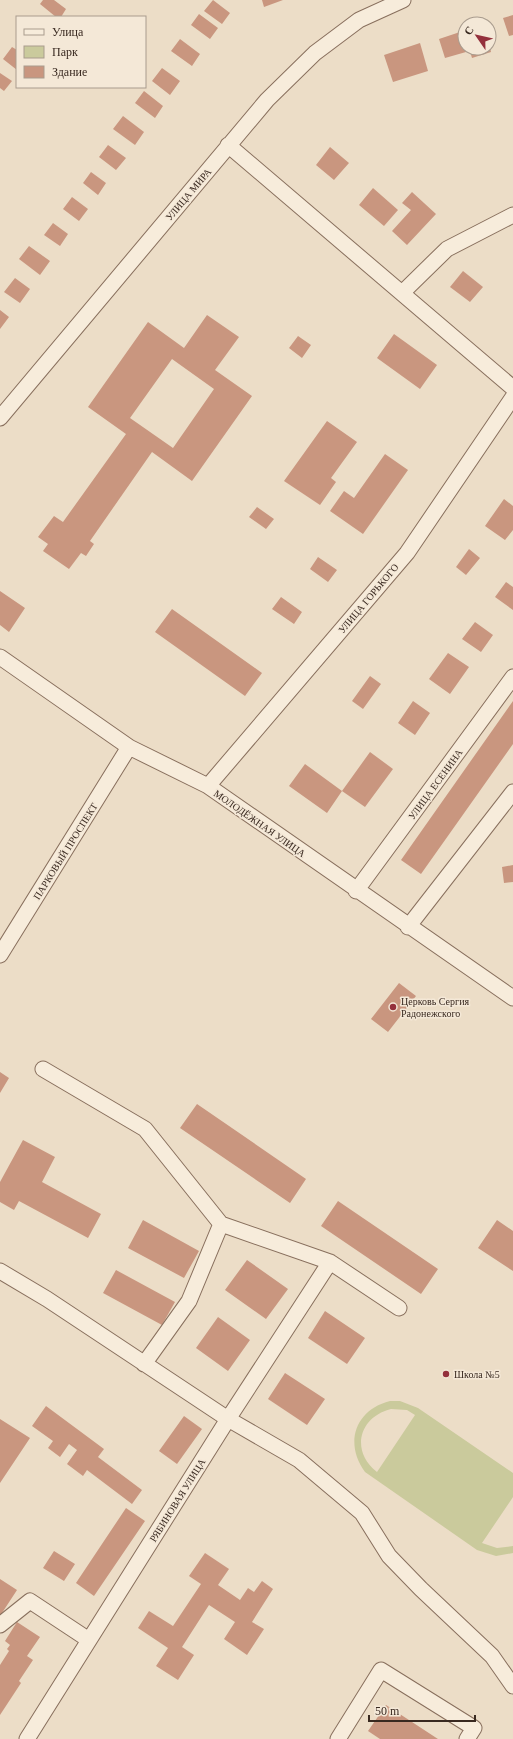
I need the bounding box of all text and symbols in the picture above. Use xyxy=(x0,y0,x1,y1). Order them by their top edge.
legend xyxy=(16,16,146,88)
north arrow xyxy=(457,16,497,56)
text: С xyxy=(462,24,476,37)
text: Улица xyxy=(52,25,84,39)
text: Парк xyxy=(52,45,78,59)
text: Здание xyxy=(52,65,87,79)
street label: УЛИЦА МИРА xyxy=(163,165,214,223)
street label: УЛИЦА ГОРЬКОГО xyxy=(336,561,401,635)
street label: УЛИЦА ЕСЕНИНА xyxy=(406,746,465,822)
street label: МОЛОДЁЖНАЯ УЛИЦА xyxy=(212,788,308,860)
street label: ПАРКОВЫЙ ПРОСПЕКТ xyxy=(31,801,100,902)
place label: Церковь Сергия Радонежского xyxy=(401,996,469,1019)
marker: Церковь Сергия Радонежского xyxy=(388,1002,398,1012)
marker: Школа №5 xyxy=(441,1369,451,1379)
place label: Школа №5 xyxy=(454,1369,500,1380)
street label: РЯБИНОВАЯ УЛИЦА xyxy=(147,1456,208,1544)
scale bar xyxy=(369,1697,475,1723)
text: 50 m xyxy=(375,1704,400,1718)

